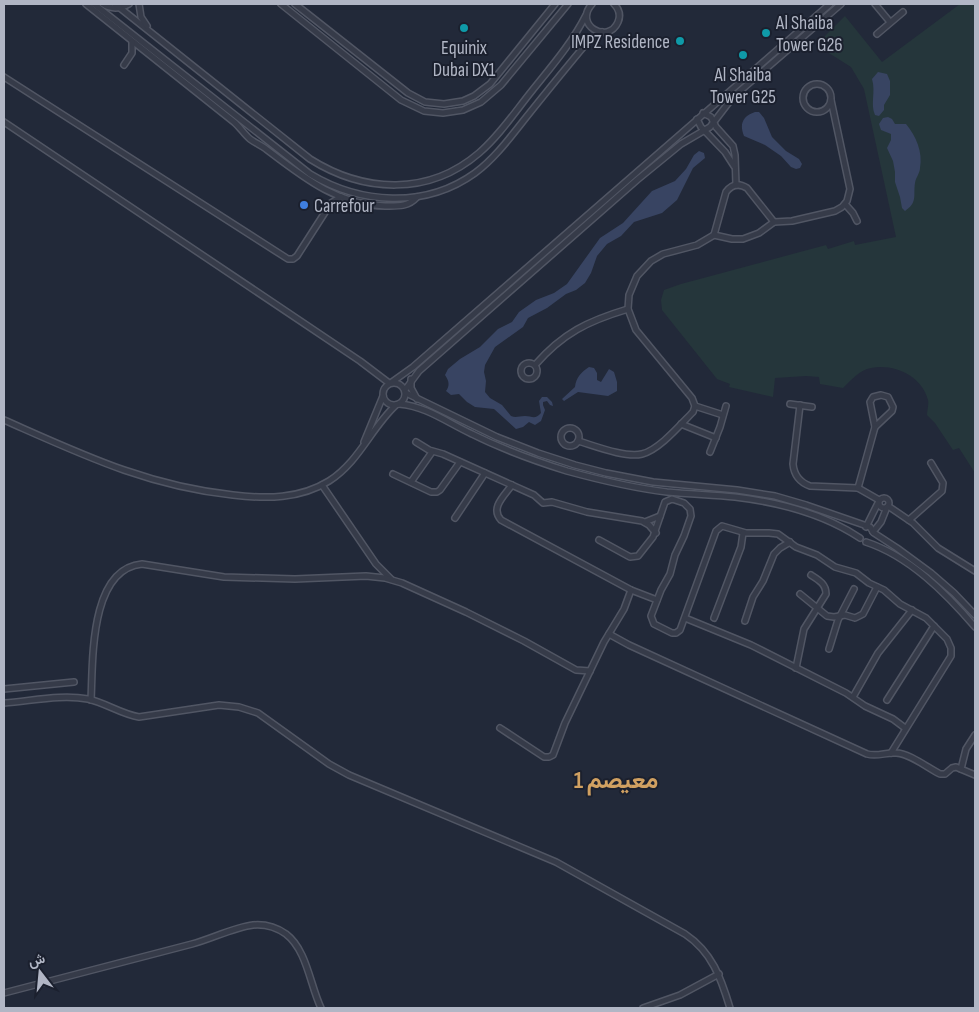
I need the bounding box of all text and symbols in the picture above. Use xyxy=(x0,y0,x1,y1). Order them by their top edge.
place label: Al Shaiba Tower G26 xyxy=(775,12,843,57)
marker: Equinix Dubai DX1 xyxy=(458,22,470,34)
marker: Al Shaiba Tower G26 xyxy=(760,27,772,39)
place label: IMPZ Residence xyxy=(571,31,670,54)
marker: IMPZ Residence xyxy=(674,35,686,47)
place label: Equinix Dubai DX1 xyxy=(433,37,496,82)
marker: Al Shaiba Tower G25 xyxy=(737,49,749,61)
place label: Al Shaiba Tower G25 xyxy=(710,64,776,109)
place label: Carrefour xyxy=(314,195,375,218)
marker: Carrefour xyxy=(298,199,310,211)
district label: معيصم 1 xyxy=(574,766,658,796)
north arrow xyxy=(15,947,65,997)
text: ش xyxy=(26,949,47,970)

